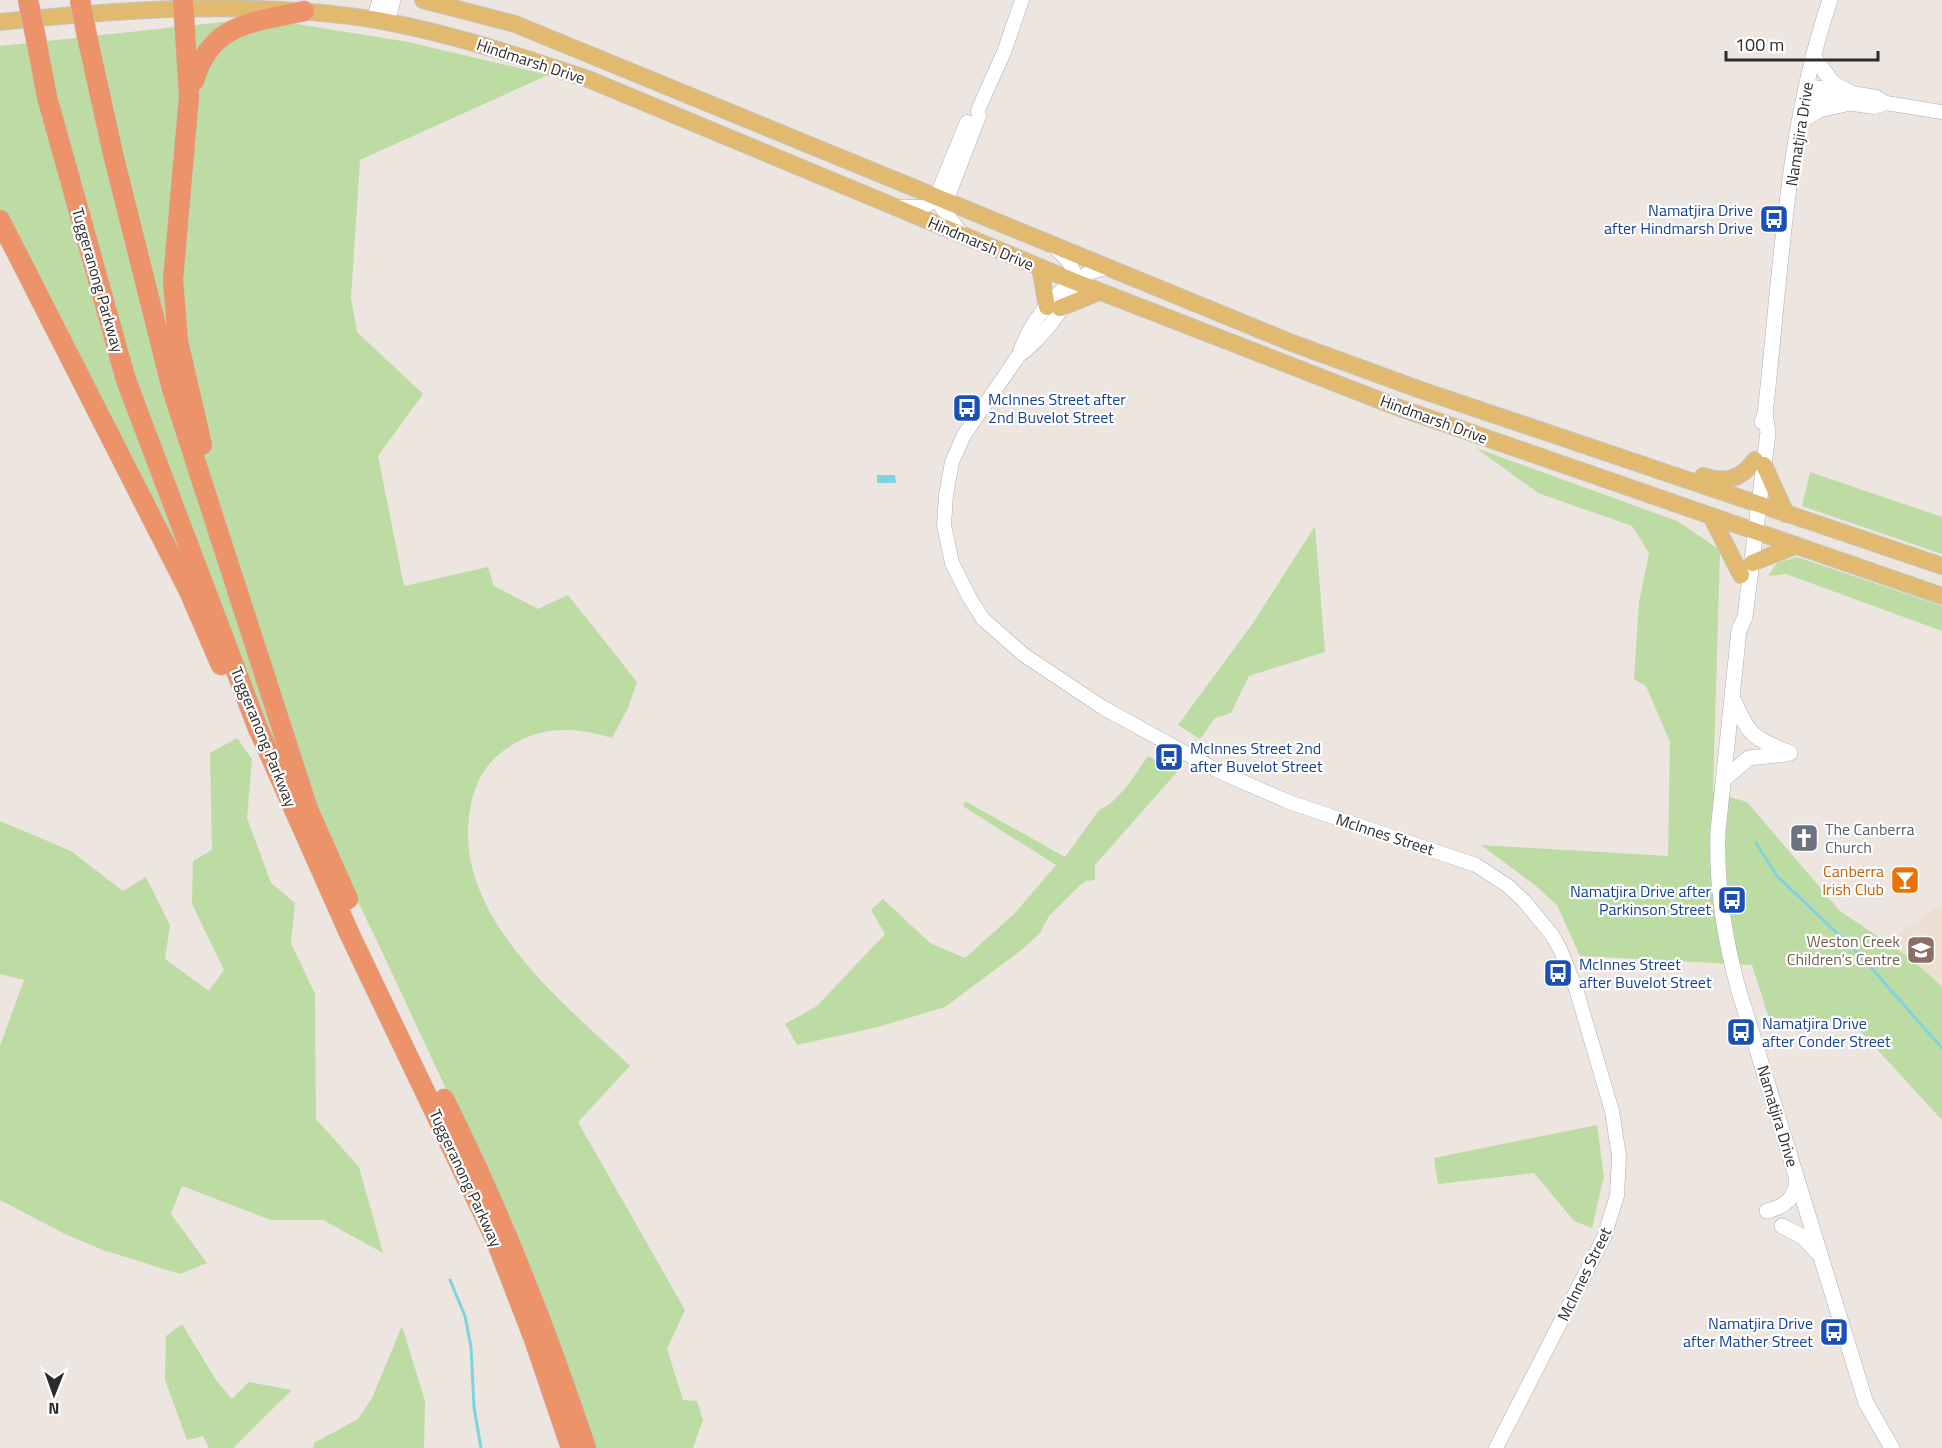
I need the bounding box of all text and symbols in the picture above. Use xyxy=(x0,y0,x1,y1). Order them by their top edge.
scale bar xyxy=(1726,24,1878,62)
text: 100 m xyxy=(1735,31,1784,58)
street label: Hindmarsh Drive xyxy=(474,32,588,90)
street label: Namatjira Drive xyxy=(1779,80,1819,188)
place label: Namatjira Drive after Hindmarsh Drive xyxy=(1604,198,1753,240)
bus stop icon: Namatjira Drive after Hindmarsh Drive xyxy=(1758,203,1790,235)
street label: Tuggeranong Parkway xyxy=(66,205,130,355)
street label: Hindmarsh Drive xyxy=(924,210,1038,276)
place label: McInnes Street after 2nd Buvelot Street xyxy=(988,387,1126,429)
street label: Hindmarsh Drive xyxy=(1377,388,1491,450)
bus stop icon: McInnes Street after 2nd Buvelot Street xyxy=(951,392,983,424)
street label: Tuggeranong Parkway xyxy=(225,663,303,811)
place label: McInnes Street 2nd after Buvelot Street xyxy=(1190,736,1323,778)
bus stop icon: McInnes Street 2nd after Buvelot Street xyxy=(1153,741,1185,773)
street label: McInnes Street xyxy=(1333,807,1437,861)
place label: The Canberra Church xyxy=(1825,817,1915,859)
church icon: The Canberra Church xyxy=(1788,822,1820,854)
place label: Canberra Irish Club xyxy=(1822,859,1884,901)
bar icon: Canberra Irish Club xyxy=(1889,864,1921,896)
place label: Namatjira Drive after Parkinson Street xyxy=(1570,879,1711,921)
bus stop icon: Namatjira Drive after Parkinson Street xyxy=(1716,884,1748,916)
place label: Weston Creek Children’s Centre xyxy=(1787,929,1900,971)
school or university icon: Weston Creek Children’s Centre xyxy=(1905,934,1937,966)
place label: McInnes Street after Buvelot Street xyxy=(1579,952,1712,994)
bus stop icon: McInnes Street after Buvelot Street xyxy=(1542,957,1574,989)
place label: Namatjira Drive after Conder Street xyxy=(1762,1011,1891,1053)
bus stop icon: Namatjira Drive after Conder Street xyxy=(1725,1016,1757,1048)
street label: Namatjira Drive xyxy=(1751,1062,1805,1170)
street label: Tuggeranong Parkway xyxy=(424,1105,509,1251)
street label: McInnes Street xyxy=(1551,1223,1617,1325)
place label: Namatjira Drive after Mather Street xyxy=(1683,1311,1813,1353)
bus stop icon: Namatjira Drive after Mather Street xyxy=(1818,1316,1850,1348)
north arrow xyxy=(24,1364,84,1424)
text: N xyxy=(48,1397,59,1421)

